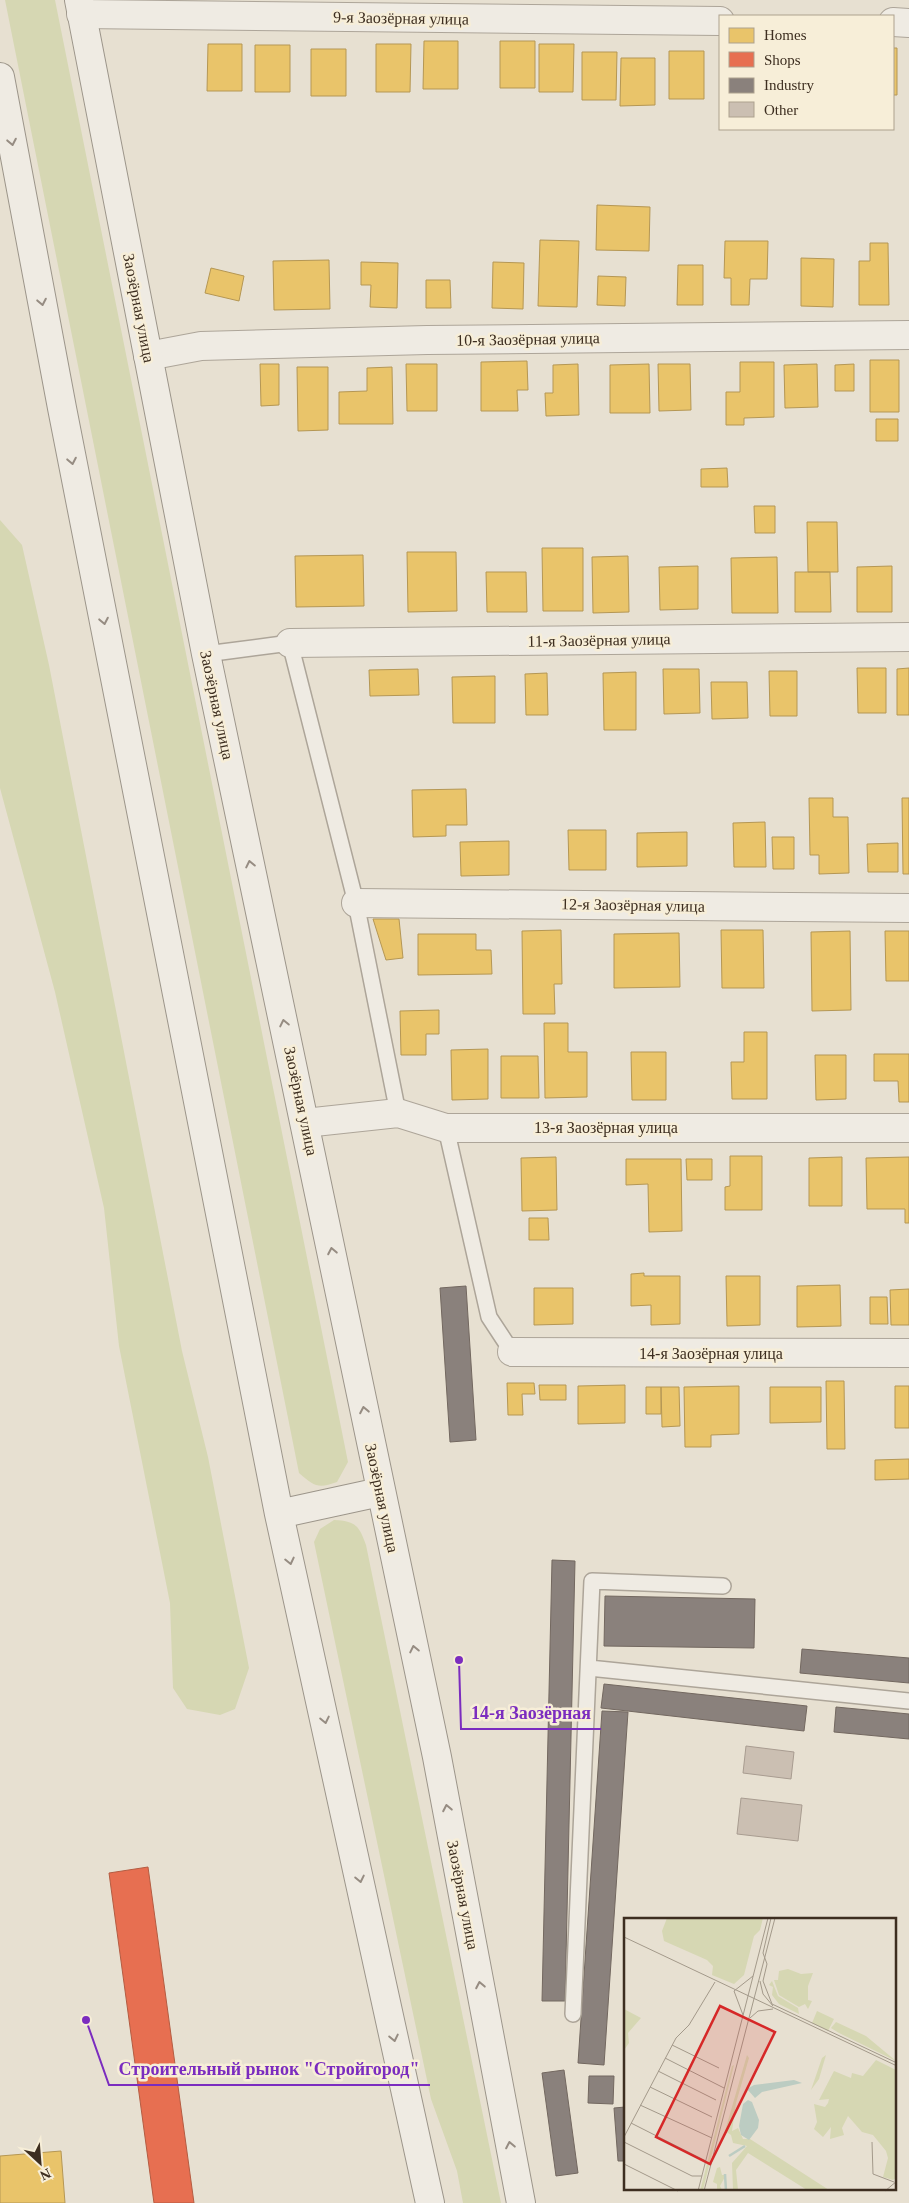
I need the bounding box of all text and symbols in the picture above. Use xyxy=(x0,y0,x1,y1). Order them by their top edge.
street label: 9-я Заозёрная улица xyxy=(333,8,469,29)
legend xyxy=(719,15,894,130)
text: Homes xyxy=(764,27,807,43)
text: Shops xyxy=(764,52,801,68)
text: Industry xyxy=(764,77,814,93)
text: Other xyxy=(764,102,798,118)
one-way arrow xyxy=(7,137,17,146)
street label: Заозёрная улица xyxy=(119,252,158,364)
one-way arrow xyxy=(36,297,47,306)
street label: 10-я Заозёрная улица xyxy=(456,329,600,350)
one-way arrow xyxy=(67,457,77,466)
one-way arrow xyxy=(98,616,108,625)
street label: 11-я Заозёрная улица xyxy=(527,630,671,651)
street label: Заозёрная улица xyxy=(196,649,237,761)
one-way arrow xyxy=(246,860,256,869)
street label: 12-я Заозёрная улица xyxy=(561,895,705,916)
one-way arrow xyxy=(279,1019,290,1028)
street label: Заозёрная улица xyxy=(280,1045,321,1157)
street label: 13-я Заозёрная улица xyxy=(534,1119,678,1137)
one-way arrow xyxy=(327,1247,337,1255)
street label: 14-я Заозёрная улица xyxy=(639,1345,783,1363)
one-way arrow xyxy=(359,1406,370,1415)
street label: Заозёрная улица xyxy=(361,1442,402,1554)
one-way arrow xyxy=(284,1557,295,1566)
one-way arrow xyxy=(409,1645,420,1653)
callout: 14-я Заозёрная xyxy=(461,1696,601,1729)
text: 14-я Заозёрная xyxy=(471,1703,591,1723)
one-way arrow xyxy=(320,1715,330,1724)
one-way arrow xyxy=(442,1804,452,1813)
street label: Заозёрная улица xyxy=(443,1839,482,1951)
one-way arrow xyxy=(354,1874,364,1883)
inset map xyxy=(624,1918,896,2190)
one-way arrow xyxy=(475,1981,486,1989)
one-way arrow xyxy=(388,2033,399,2042)
callout: Строительный рынок "Стройгород" xyxy=(109,2052,430,2085)
text: Строительный рынок "Стройгород" xyxy=(119,2059,419,2079)
north arrow xyxy=(15,2138,65,2188)
one-way arrow xyxy=(506,2140,516,2149)
text: N xyxy=(38,2165,53,2183)

